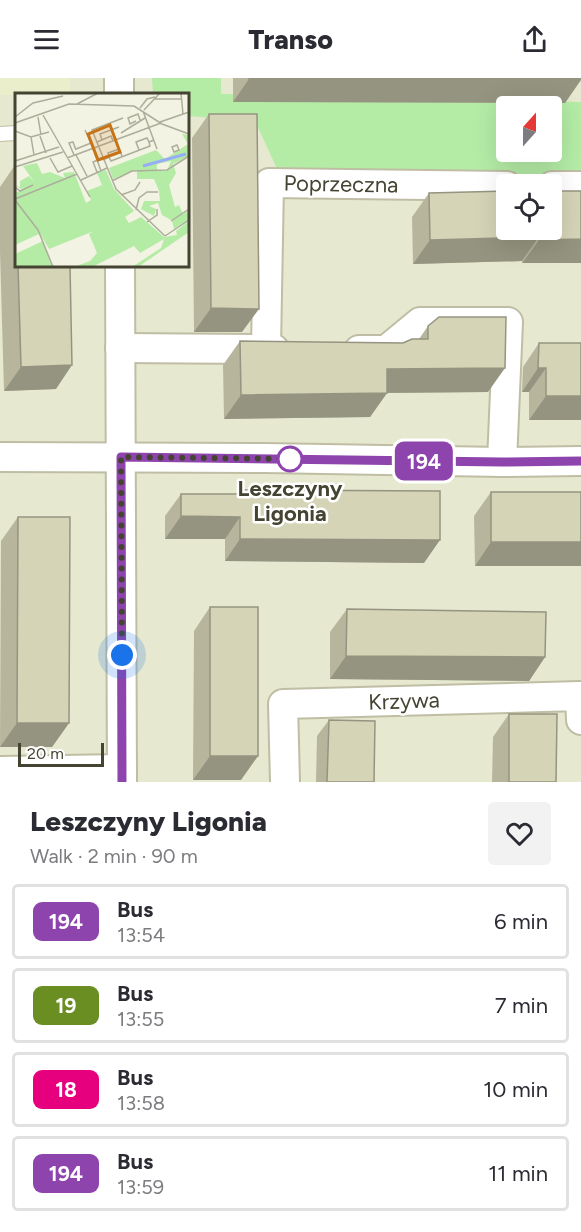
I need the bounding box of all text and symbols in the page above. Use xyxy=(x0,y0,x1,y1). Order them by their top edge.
icon: menu xyxy=(30,23,63,56)
text: Transo xyxy=(248,23,333,56)
icon: share xyxy=(518,23,551,56)
inset map xyxy=(15,93,189,267)
north arrow xyxy=(496,96,562,162)
map controls xyxy=(496,96,562,240)
street label: Poprzeczna xyxy=(283,170,399,198)
button: locate xyxy=(496,174,562,240)
line badge: 194 xyxy=(390,442,458,481)
marker: Leszczyny Ligonia xyxy=(277,446,303,472)
text: 194 xyxy=(407,449,441,474)
place label: Leszczyny Ligonia xyxy=(238,475,343,527)
your location xyxy=(107,640,137,670)
street label: Krzywa xyxy=(368,686,440,716)
scale bar xyxy=(18,740,104,768)
text: 20 m xyxy=(27,744,64,763)
button: heart xyxy=(488,802,551,865)
text: Leszczyny Ligonia xyxy=(30,804,267,838)
text: Walk · 2 min · 90 m xyxy=(30,844,198,868)
text: Bus xyxy=(117,896,153,923)
text: 6 min xyxy=(494,908,548,935)
text: 194 xyxy=(49,909,83,934)
text: 13:54 xyxy=(117,923,165,947)
text: Bus xyxy=(117,980,153,1007)
text: 7 min xyxy=(495,992,548,1019)
text: 19 xyxy=(55,993,77,1018)
text: 13:55 xyxy=(117,1007,164,1031)
text: Bus xyxy=(117,1064,153,1091)
text: 10 min xyxy=(483,1076,548,1103)
text: 18 xyxy=(55,1077,77,1102)
text: 13:58 xyxy=(117,1091,165,1115)
text: Bus xyxy=(117,1148,153,1175)
text: 11 min xyxy=(488,1160,548,1187)
text: 194 xyxy=(49,1161,83,1186)
text: 13:59 xyxy=(117,1175,164,1199)

